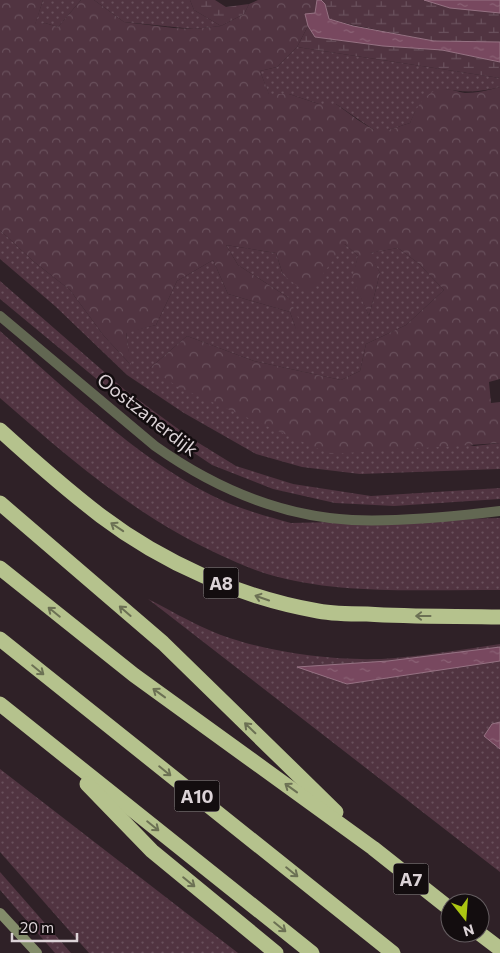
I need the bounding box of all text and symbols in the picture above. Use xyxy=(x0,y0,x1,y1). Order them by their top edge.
street label: Oostzanerdijk xyxy=(93,367,203,461)
one-way arrow xyxy=(110,522,124,532)
road number: A8 xyxy=(204,568,238,598)
one-way arrow xyxy=(254,593,270,603)
one-way arrow xyxy=(119,605,132,617)
one-way arrow xyxy=(48,606,61,617)
one-way arrow xyxy=(415,611,432,621)
one-way arrow xyxy=(31,664,44,675)
one-way arrow xyxy=(152,688,166,698)
one-way arrow xyxy=(244,722,256,734)
one-way arrow xyxy=(158,765,171,776)
road number: A10 xyxy=(174,780,220,811)
one-way arrow xyxy=(285,783,298,794)
one-way arrow xyxy=(146,821,160,831)
road number: A7 xyxy=(394,864,428,894)
one-way arrow xyxy=(285,867,298,878)
one-way arrow xyxy=(183,876,196,887)
north arrow xyxy=(440,893,490,943)
scale bar xyxy=(12,910,78,942)
text: 20 m xyxy=(20,918,54,936)
text: N xyxy=(461,921,476,941)
one-way arrow xyxy=(273,922,286,933)

